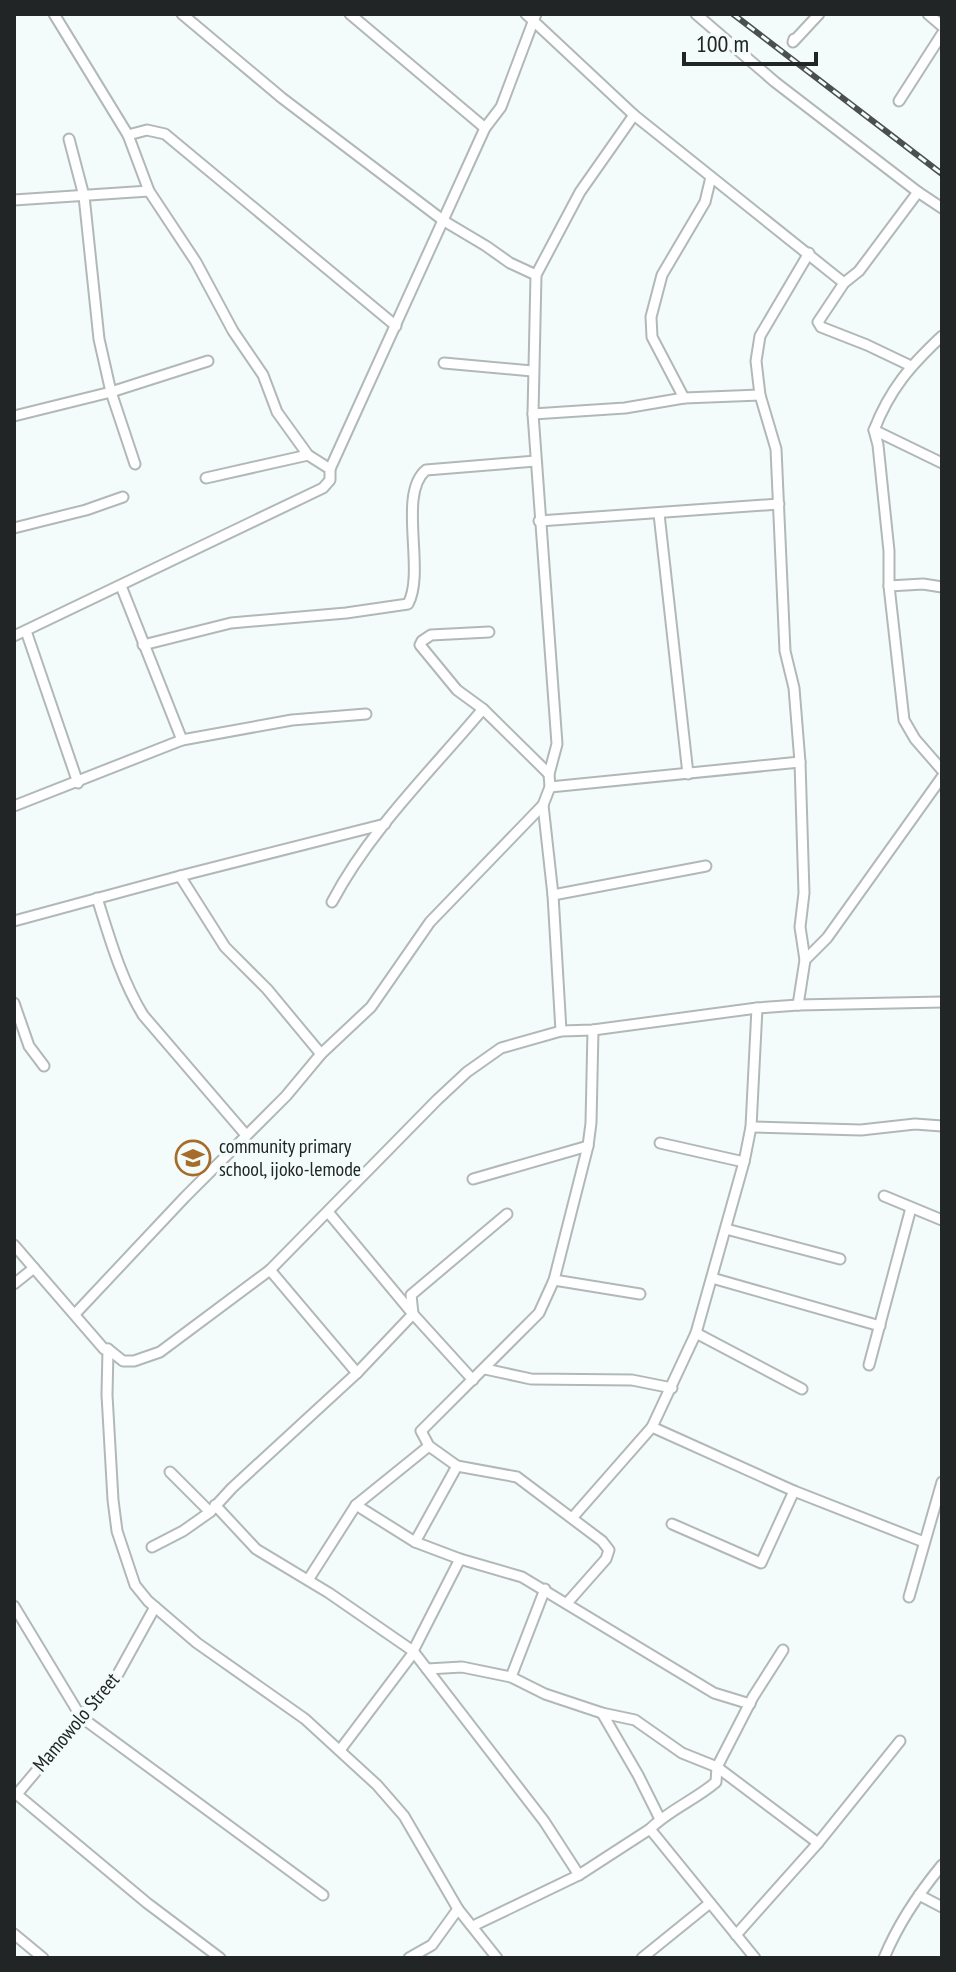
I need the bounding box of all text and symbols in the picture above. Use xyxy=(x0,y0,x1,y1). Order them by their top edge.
scale bar xyxy=(684,16,816,66)
text: 100 m xyxy=(696,28,749,59)
place label: community primary school, ijoko-lemode xyxy=(219,1133,361,1182)
school or university icon: community primary school, ijoko-lemode xyxy=(174,1139,212,1177)
street label: Mamowolo Street xyxy=(27,1667,125,1777)

